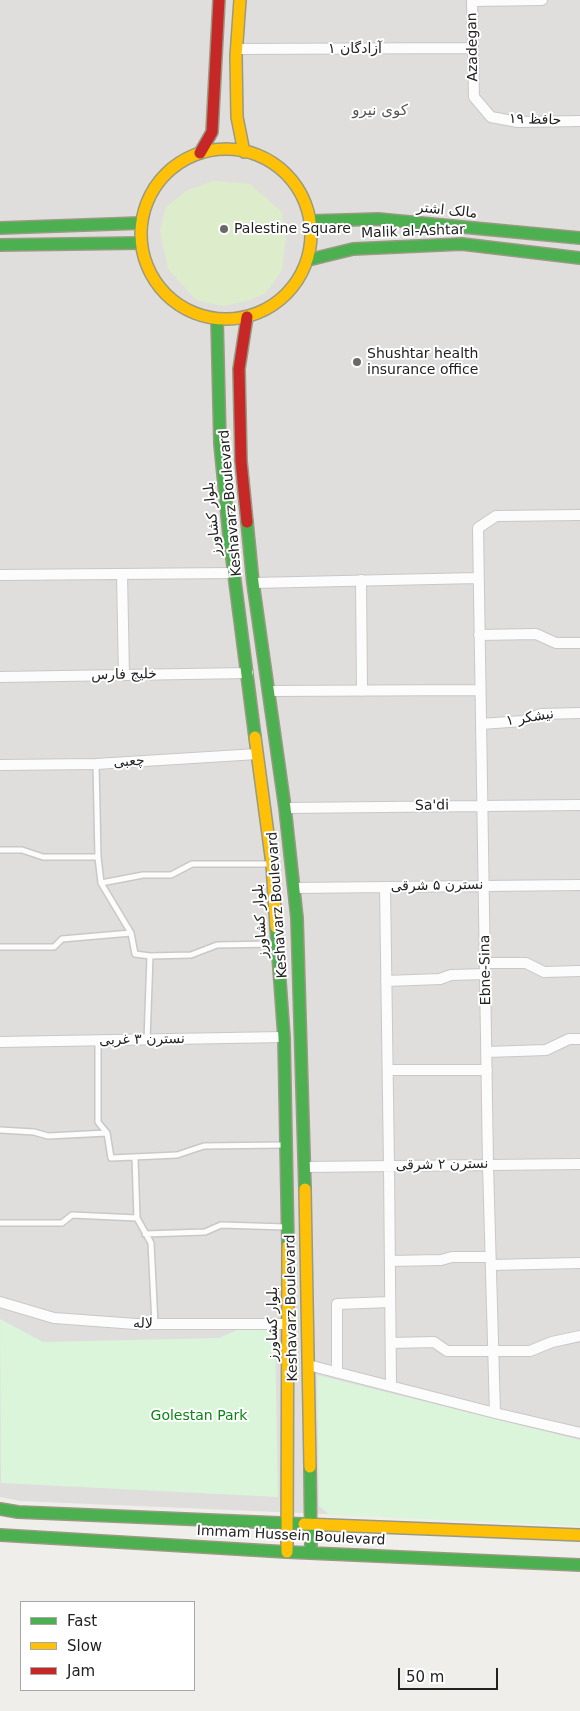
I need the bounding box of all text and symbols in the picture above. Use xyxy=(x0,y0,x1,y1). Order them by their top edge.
street label: Azadegan xyxy=(464,12,482,82)
street label: آزادگان ۱ xyxy=(328,41,382,57)
district label: کوی نیرو xyxy=(352,102,408,120)
street label: حافظ ۱۹ xyxy=(509,111,561,129)
street label: مالک اشتر xyxy=(416,199,478,223)
place label: Palestine Square xyxy=(234,221,351,237)
street label: Malik al-Ashtar xyxy=(361,222,465,242)
marker: Palestine Square xyxy=(218,223,230,235)
place label: Shushtar health insurance office xyxy=(367,346,478,378)
marker: Shushtar health insurance office xyxy=(351,356,363,368)
street label: Keshavarz Boulevard xyxy=(216,429,246,577)
street label: بلوار کشاورز xyxy=(201,481,225,557)
street label: خلیج فارس xyxy=(91,666,157,684)
street label: نیشکر ۱ xyxy=(505,706,555,730)
street label: چعبی xyxy=(113,753,145,771)
street label: Sa'di xyxy=(415,797,449,815)
street label: Keshavarz Boulevard xyxy=(264,831,292,979)
street label: نسترن ۵ شرقی xyxy=(390,877,484,895)
street label: بلوار کشاورز xyxy=(250,883,272,959)
street label: Ebne-Sina xyxy=(477,935,495,1005)
street label: نسترن ۳ غربی xyxy=(99,1031,185,1049)
street label: نسترن ۲ شرقی xyxy=(395,1156,489,1174)
street label: Keshavarz Boulevard xyxy=(282,1234,302,1382)
street label: بلوار کشاورز xyxy=(265,1287,281,1361)
street label: لاله xyxy=(133,1315,153,1333)
park label: Golestan Park xyxy=(151,1408,247,1424)
street label: Immam Hussein Boulevard xyxy=(196,1523,386,1549)
legend xyxy=(20,1601,195,1691)
text: Fast xyxy=(67,1612,97,1630)
text: Slow xyxy=(67,1637,102,1655)
scale bar xyxy=(400,1658,500,1690)
text: Jam xyxy=(67,1662,95,1680)
text: 50 m xyxy=(406,1668,444,1686)

